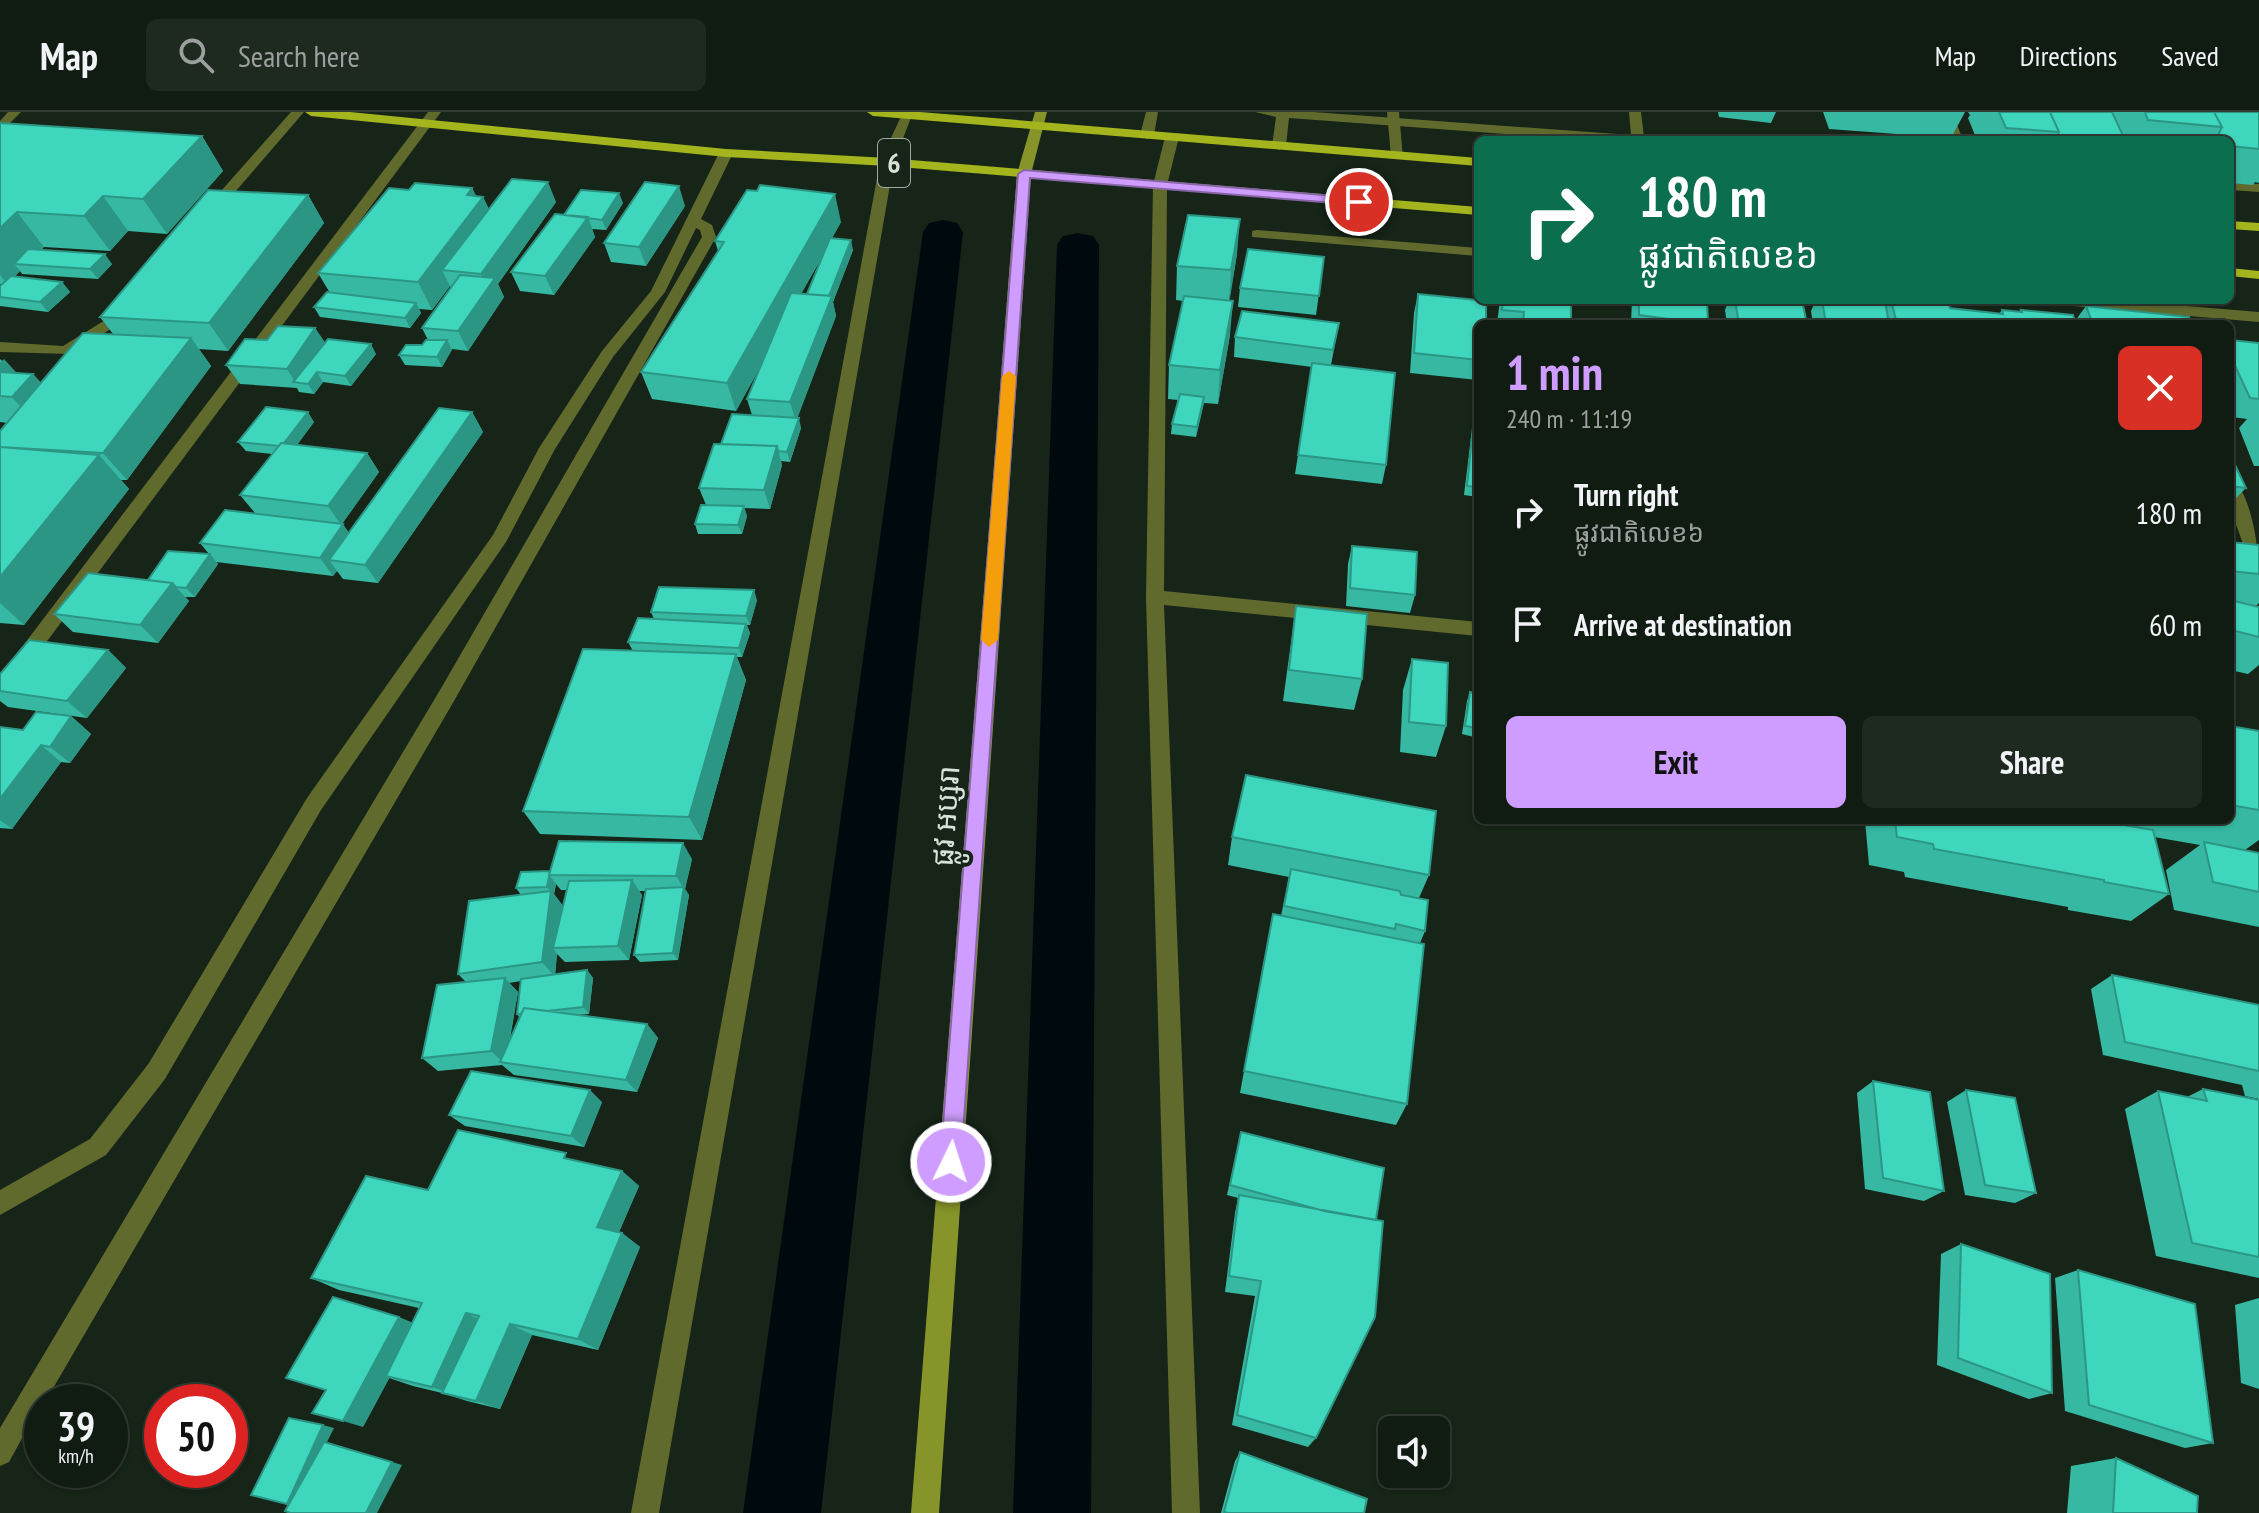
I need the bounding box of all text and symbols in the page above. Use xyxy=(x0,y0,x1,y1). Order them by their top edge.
search box xyxy=(146,19,706,91)
text: Map xyxy=(40,31,98,80)
icon: search xyxy=(174,33,218,77)
text: Search here xyxy=(238,36,360,75)
text: Map xyxy=(1935,37,1976,74)
text: Directions xyxy=(2020,37,2117,74)
text: Saved xyxy=(2161,37,2219,74)
road number: 6 xyxy=(878,139,910,187)
text: 180 m xyxy=(1638,160,1767,232)
pin xyxy=(1325,168,1393,236)
icon: right xyxy=(1506,168,1610,272)
icon: arrive xyxy=(1337,180,1381,224)
text: ផ្លូវជាតិលេខ៦ xyxy=(1638,231,1818,278)
text: 1 min xyxy=(1506,341,1603,403)
button: close xyxy=(2118,346,2202,430)
text: 240 m · 11:19 xyxy=(1506,402,1632,435)
text: Turn right xyxy=(1574,475,1678,514)
icon: right xyxy=(1506,490,1550,534)
text: 180 m xyxy=(2136,493,2202,532)
text: ផ្លូវជាតិលេខ៦ xyxy=(1574,516,1704,549)
icon: arrive xyxy=(1506,602,1550,646)
text: Arrive at destination xyxy=(1574,605,1792,644)
text: 60 m xyxy=(2149,605,2202,644)
button: Exit xyxy=(1506,716,1846,808)
button: Share xyxy=(1862,716,2202,808)
street label: ផ្លូវ អប្សរា xyxy=(922,764,975,868)
position arrow xyxy=(909,1120,993,1204)
speed limit sign: 50 xyxy=(144,1384,248,1488)
text: 39 xyxy=(57,1400,95,1452)
map controls xyxy=(1378,1416,1450,1488)
button: sound xyxy=(1378,1416,1450,1488)
text: km/h xyxy=(58,1443,94,1469)

